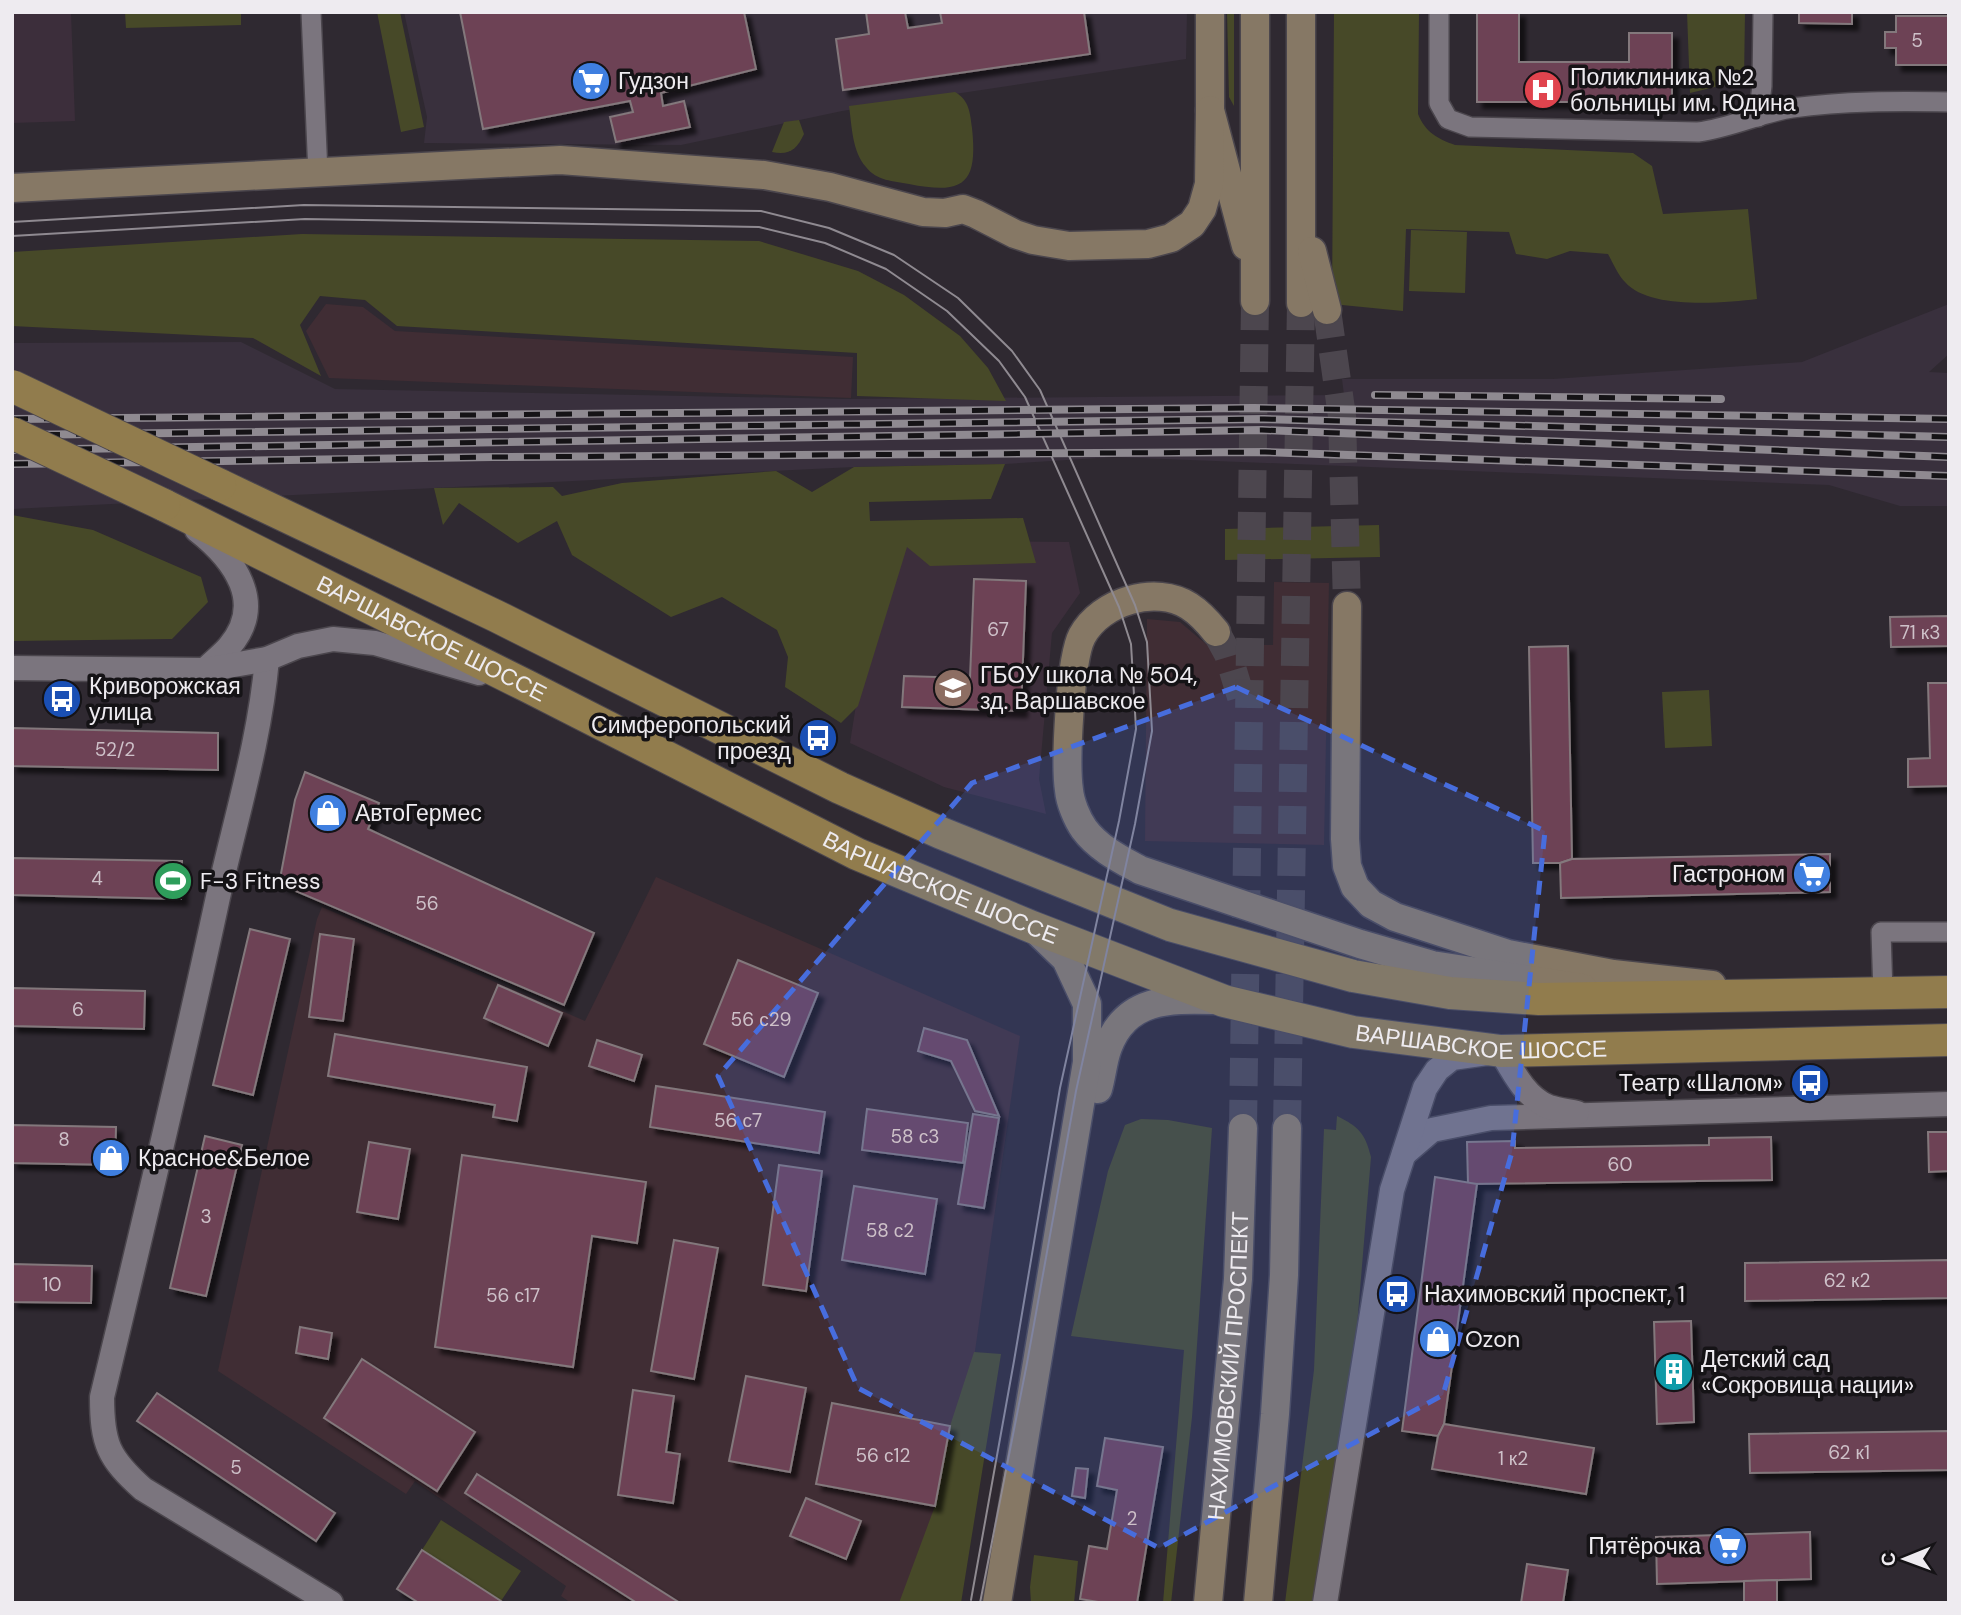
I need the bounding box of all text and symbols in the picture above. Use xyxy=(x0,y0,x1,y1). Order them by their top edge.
house number: 5 xyxy=(1911,28,1923,53)
supermarket icon: Гудзон xyxy=(570,60,612,102)
place label: Поликлиника №2 больницы им. Юдина xyxy=(1570,62,1796,118)
place label: Гудзон xyxy=(618,66,689,96)
hospital icon: Поликлиника №2 больницы им. Юдина xyxy=(1522,69,1564,111)
street label: ВАРШАВСКОЕ ШОССЕ xyxy=(312,569,552,708)
house number: 67 xyxy=(987,617,1009,642)
house number: 71 к3 xyxy=(1900,620,1940,645)
place label: ГБОУ школа № 504, зд. Варшавское xyxy=(980,660,1198,716)
school or university icon: ГБОУ школа № 504, зд. Варшавское xyxy=(932,667,974,709)
place label: Криворожская улица xyxy=(89,671,241,727)
bus stop icon: Криворожская улица xyxy=(41,678,83,720)
place label: Симферопольский проезд xyxy=(591,710,792,766)
bus stop icon: Симферопольский проезд xyxy=(797,717,839,759)
house number: 52/2 xyxy=(95,737,135,762)
shop icon: АвтоГермес xyxy=(307,792,349,834)
place label: АвтоГермес xyxy=(355,798,482,828)
street label: ВАРШАВСКОЕ ШОССЕ xyxy=(818,824,1063,951)
supermarket icon: Гастроном xyxy=(1791,853,1833,895)
place label: Гастроном xyxy=(1672,859,1785,889)
sports icon: F-3 Fitness xyxy=(152,860,194,902)
house number: 4 xyxy=(91,866,103,891)
place label: F-3 Fitness xyxy=(200,866,321,896)
house number: 56 xyxy=(415,891,439,916)
house number: 6 xyxy=(72,997,84,1022)
house number: 56 с29 xyxy=(731,1007,791,1032)
street label: ВАРШАВСКОЕ ШОССЕ xyxy=(1354,1017,1608,1066)
bus stop icon: Театр «Шалом» xyxy=(1789,1062,1831,1104)
place label: Театр «Шалом» xyxy=(1619,1068,1783,1098)
house number: 56 с7 xyxy=(714,1108,762,1133)
house number: 58 с3 xyxy=(891,1124,939,1149)
house number: 8 xyxy=(58,1127,70,1152)
shop icon: Красное&Белое xyxy=(90,1137,132,1179)
place label: Красное&Белое xyxy=(138,1143,310,1173)
house number: 60 xyxy=(1608,1152,1632,1177)
house number: 3 xyxy=(200,1204,212,1229)
street label: НАХИМОВСКИЙ ПРОСПЕКТ xyxy=(1201,1211,1255,1522)
house number: 58 с2 xyxy=(866,1218,914,1243)
house number: 62 к2 xyxy=(1824,1268,1870,1293)
house number: 10 xyxy=(43,1272,61,1297)
bus stop icon: Нахимовский проспект, 1 xyxy=(1376,1273,1418,1315)
place label: Нахимовский проспект, 1 xyxy=(1424,1279,1685,1309)
house number: 56 с17 xyxy=(486,1283,540,1308)
shop icon: Ozon xyxy=(1417,1318,1459,1360)
place label: Ozon xyxy=(1465,1324,1520,1354)
place label: Детский сад «Сокровища нации» xyxy=(1701,1344,1914,1400)
building icon: Детский сад «Сокровища нации» xyxy=(1653,1351,1695,1393)
house number: 62 к1 xyxy=(1828,1440,1870,1465)
house number: 56 с12 xyxy=(856,1443,911,1468)
house number: 1 к2 xyxy=(1498,1446,1528,1471)
house number: 5 xyxy=(230,1455,242,1480)
house number: 2 xyxy=(1127,1506,1138,1531)
north arrow xyxy=(1870,1524,1940,1594)
supermarket icon: Пятёрочка xyxy=(1707,1525,1749,1567)
place label: Пятёрочка xyxy=(1588,1531,1701,1561)
text: С xyxy=(1876,1552,1901,1566)

